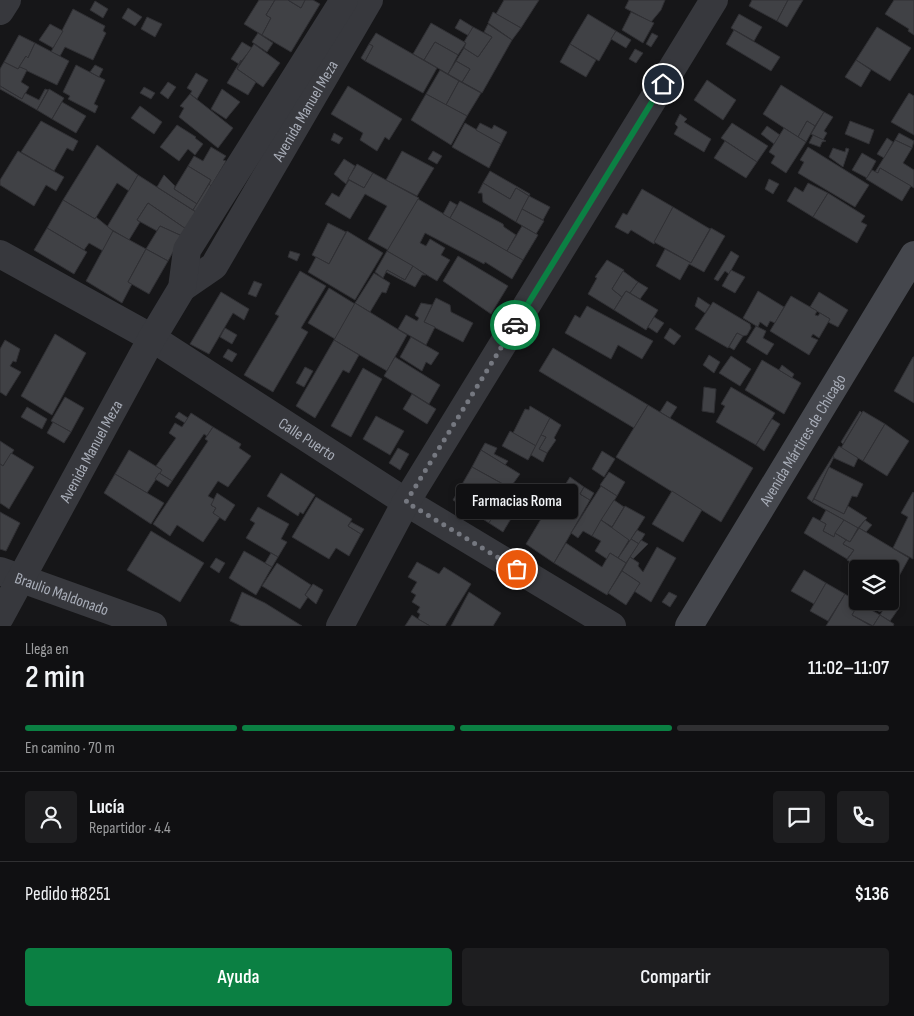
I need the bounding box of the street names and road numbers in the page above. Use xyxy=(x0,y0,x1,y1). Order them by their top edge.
street label: Avenida Manuel Meza xyxy=(269,57,343,166)
street label: Avenida Mártires de Chicago xyxy=(756,371,850,510)
street label: Avenida Manuel Meza xyxy=(56,397,127,507)
street label: Calle Puerto xyxy=(275,414,339,465)
street label: Braulio Maldonado xyxy=(12,569,111,620)

